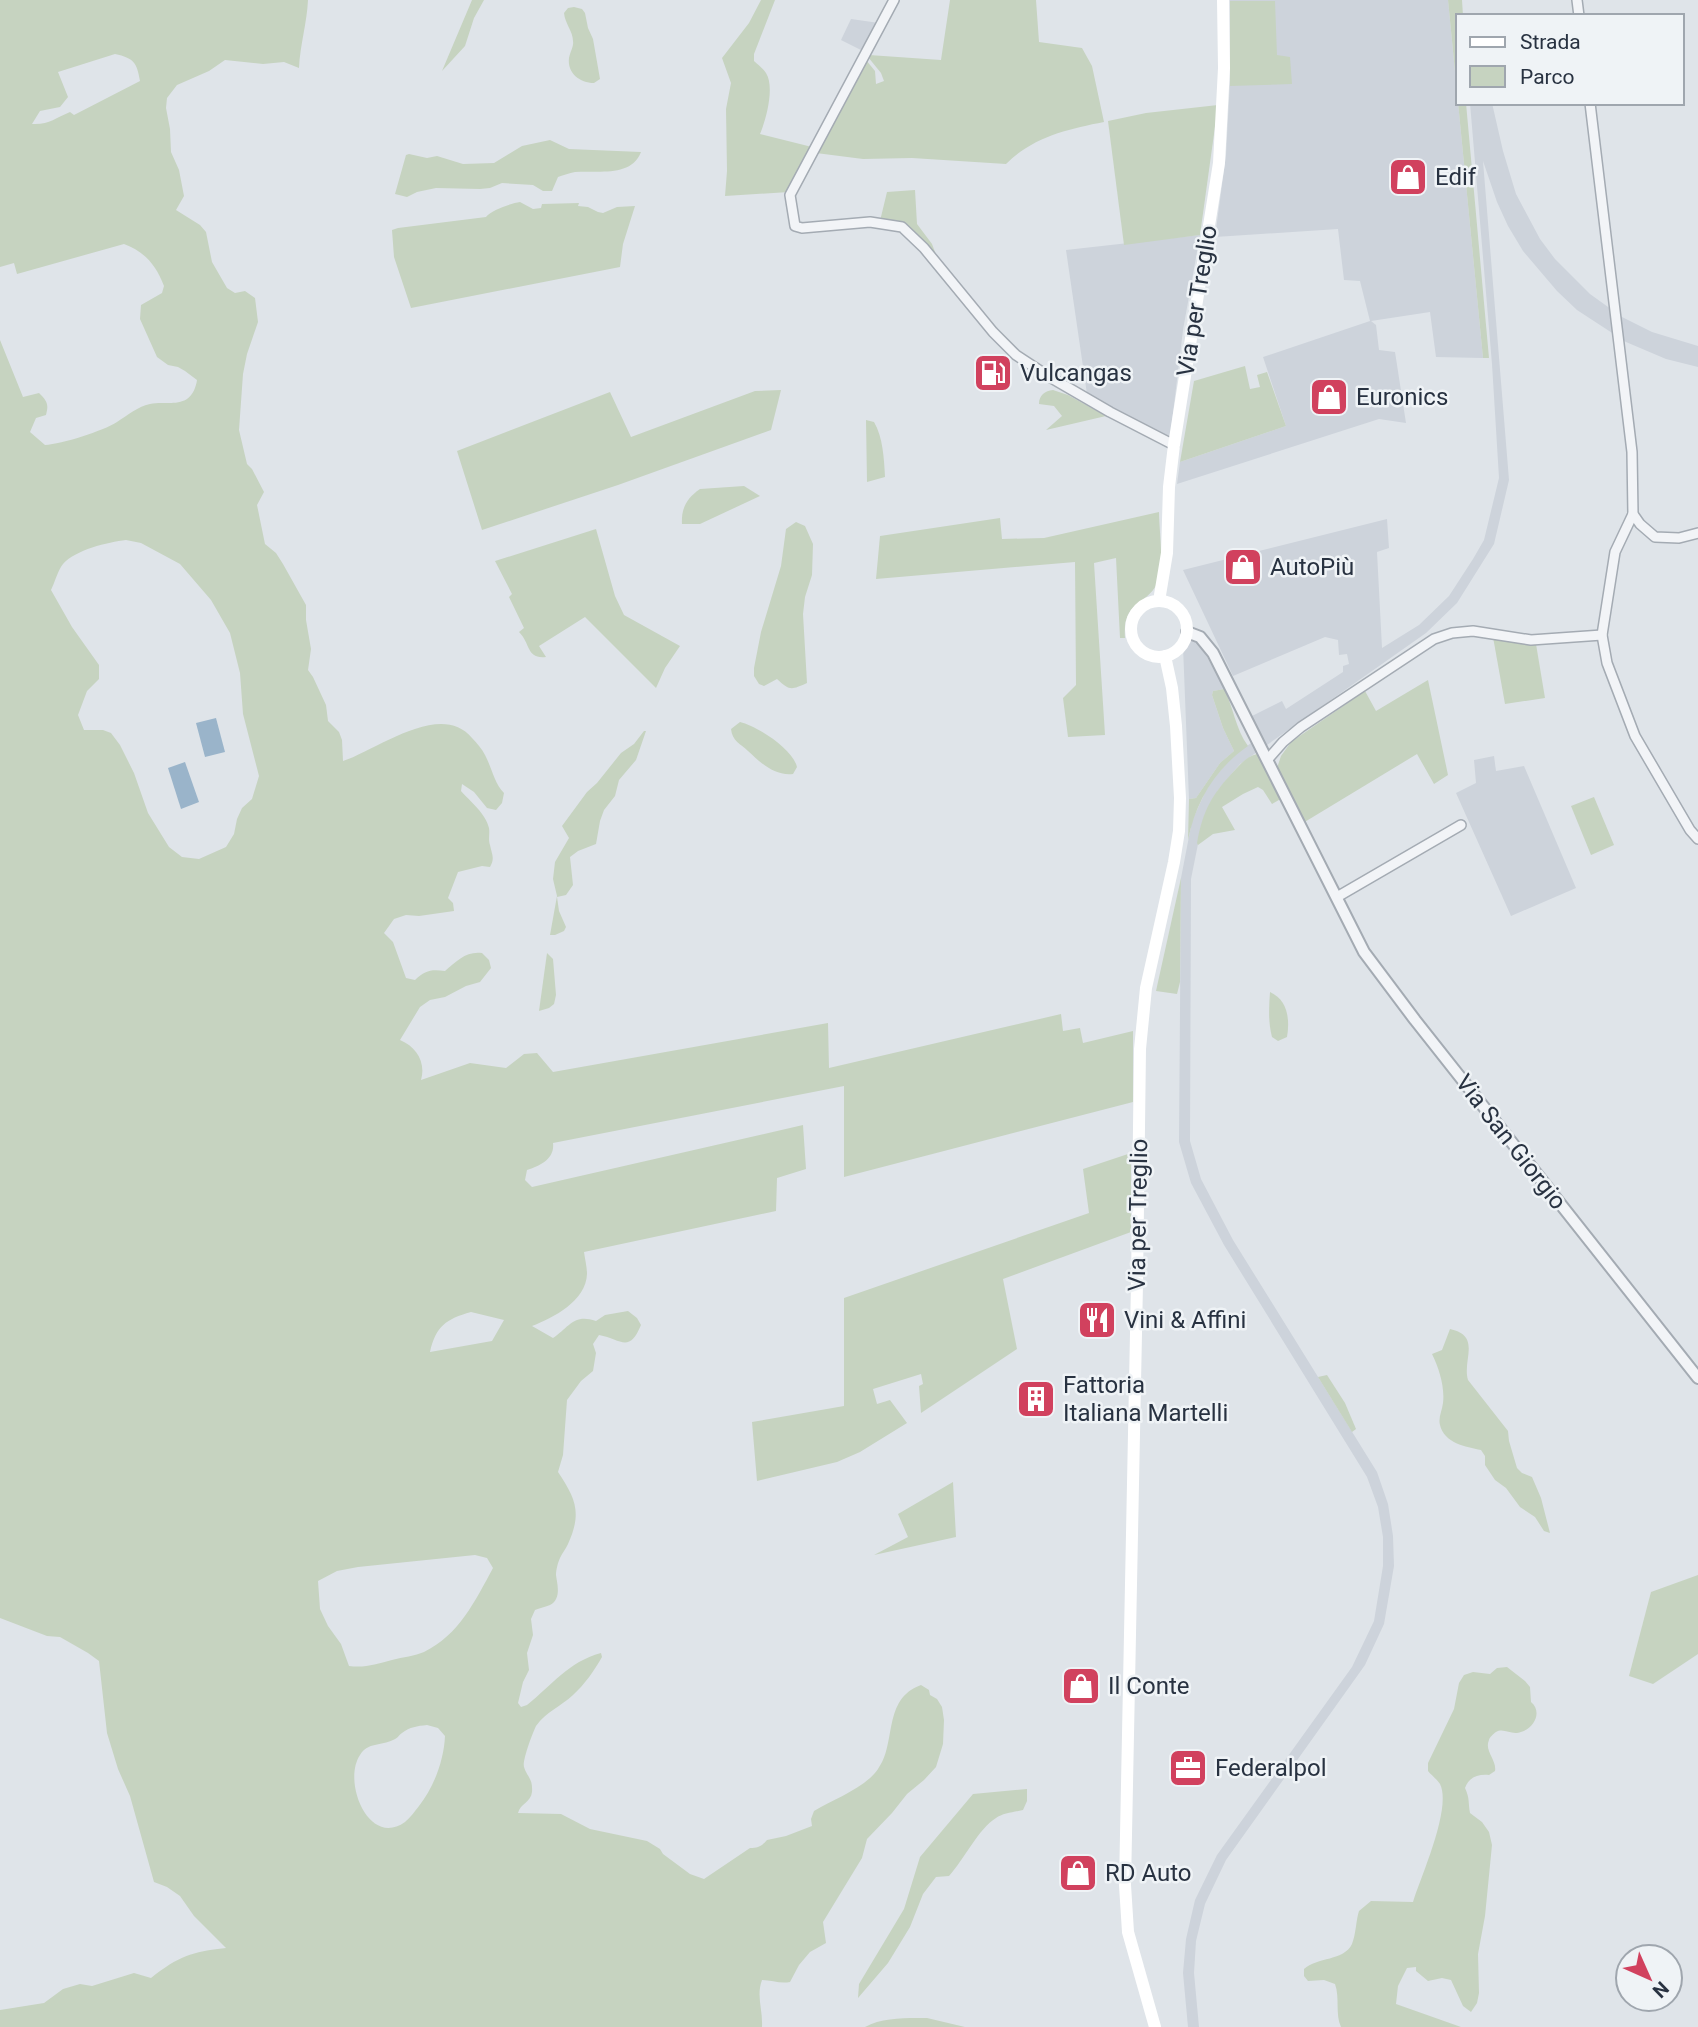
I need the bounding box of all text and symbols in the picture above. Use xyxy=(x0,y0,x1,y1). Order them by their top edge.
legend xyxy=(1456,14,1684,105)
text: Strada xyxy=(1520,30,1581,54)
text: Parco xyxy=(1520,65,1574,89)
shop icon: Edif xyxy=(1387,156,1429,198)
place label: Edif xyxy=(1435,163,1477,191)
street label: Via per Treglio xyxy=(1171,223,1223,379)
fuel station icon: Vulcangas xyxy=(972,352,1014,394)
place label: Vulcangas xyxy=(1020,359,1132,387)
shop icon: Euronics xyxy=(1308,376,1350,418)
place label: Euronics xyxy=(1356,383,1448,411)
shop icon: AutoPiù xyxy=(1222,546,1264,588)
place label: AutoPiù xyxy=(1270,553,1354,581)
street label: Via San Giorgio xyxy=(1450,1069,1572,1215)
street label: Via per Treglio xyxy=(1123,1138,1153,1292)
restaurant icon: Vini & Affini xyxy=(1076,1299,1118,1341)
place label: Vini & Affini xyxy=(1124,1306,1246,1334)
place label: Fattoria Italiana Martelli xyxy=(1063,1371,1228,1427)
building icon: Fattoria Italiana Martelli xyxy=(1015,1378,1057,1420)
shop icon: Il Conte xyxy=(1060,1665,1102,1707)
place label: Il Conte xyxy=(1108,1672,1189,1700)
office icon: Federalpol xyxy=(1167,1747,1209,1789)
place label: Federalpol xyxy=(1215,1754,1327,1782)
shop icon: RD Auto xyxy=(1057,1852,1099,1894)
place label: RD Auto xyxy=(1105,1859,1192,1887)
north arrow xyxy=(1614,1943,1684,2013)
text: N xyxy=(1648,1977,1674,2003)

